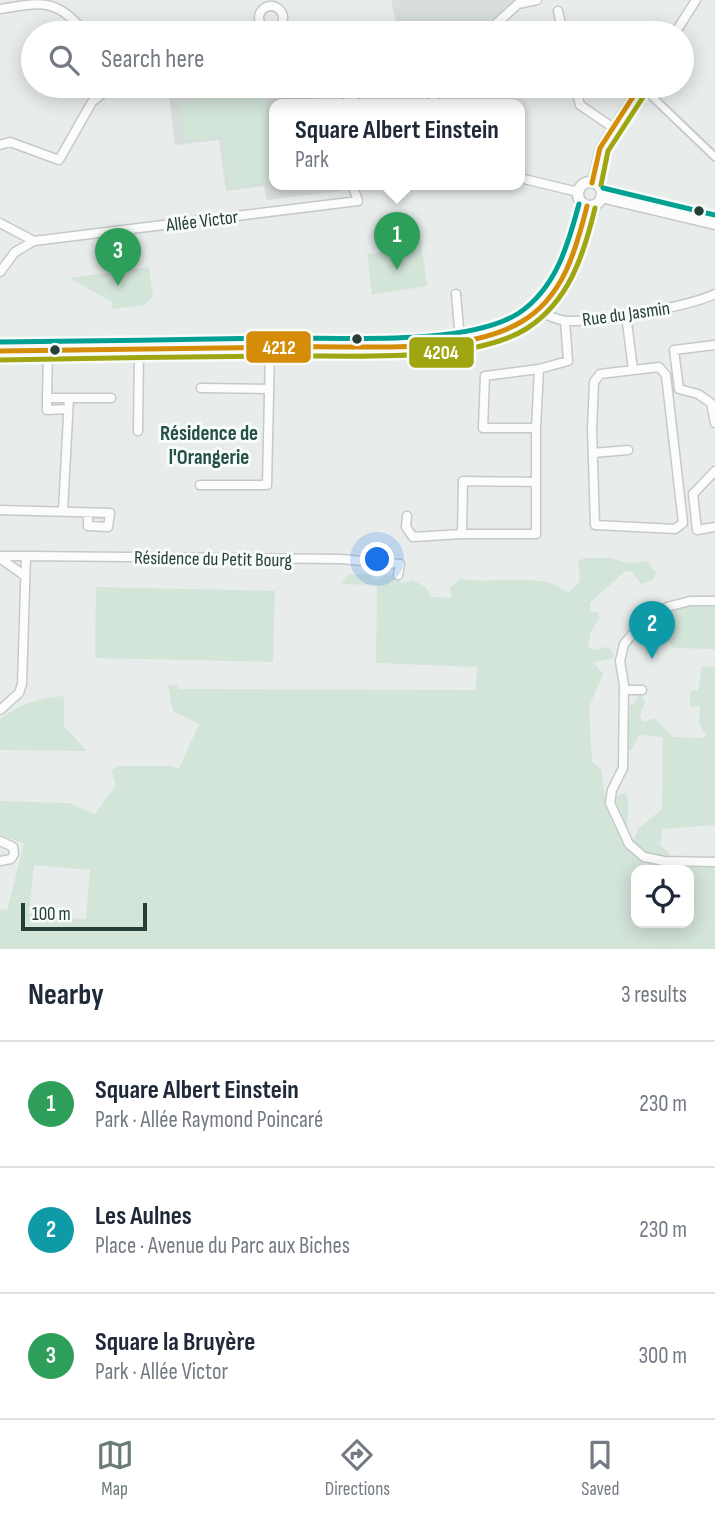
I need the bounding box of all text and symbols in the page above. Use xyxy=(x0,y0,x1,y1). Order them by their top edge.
search box xyxy=(21,21,694,98)
icon: search xyxy=(45,41,83,79)
text: Search here xyxy=(101,44,204,75)
popup xyxy=(269,99,525,190)
text: Square Albert Einstein xyxy=(295,115,499,146)
text: Park xyxy=(295,146,329,174)
unlabelled marker xyxy=(692,204,706,218)
street label: Allée Victor xyxy=(164,206,240,237)
pin: 1 xyxy=(374,212,420,270)
pin: 3 xyxy=(95,228,141,286)
street label: Rue du Jasmin xyxy=(581,297,671,332)
line badge: 4212 xyxy=(245,330,312,364)
unlabelled marker xyxy=(350,332,364,346)
line badge: 4204 xyxy=(408,336,475,369)
text: 4212 xyxy=(262,337,296,360)
text: 4204 xyxy=(423,342,459,365)
unlabelled marker xyxy=(48,343,62,357)
district label: Résidence de l'Orangerie xyxy=(160,421,258,470)
your location xyxy=(360,542,394,576)
street label: Résidence du Petit Bourg xyxy=(134,547,293,572)
pin: 2 xyxy=(629,601,675,659)
map controls xyxy=(631,865,694,928)
button: locate xyxy=(631,865,694,928)
scale bar xyxy=(21,900,147,932)
text: 100 m xyxy=(32,903,71,926)
text: Nearby xyxy=(28,977,104,1013)
text: 3 results xyxy=(621,981,687,1009)
text: Square Albert Einstein xyxy=(95,1075,299,1106)
text: 1 xyxy=(46,1090,56,1118)
text: 230 m xyxy=(639,1090,687,1118)
text: Park · Allée Raymond Poincaré xyxy=(95,1106,323,1134)
text: Les Aulnes xyxy=(95,1201,192,1232)
text: 2 xyxy=(46,1216,56,1244)
text: 230 m xyxy=(639,1216,687,1244)
text: Place · Avenue du Parc aux Biches xyxy=(95,1232,350,1260)
text: Square la Bruyère xyxy=(95,1327,255,1358)
text: 3 xyxy=(46,1342,56,1370)
text: 300 m xyxy=(638,1342,687,1370)
text: Park · Allée Victor xyxy=(95,1358,228,1386)
tab: Map xyxy=(96,1436,134,1501)
tab: Directions xyxy=(325,1436,390,1501)
tab: Saved xyxy=(581,1436,619,1501)

